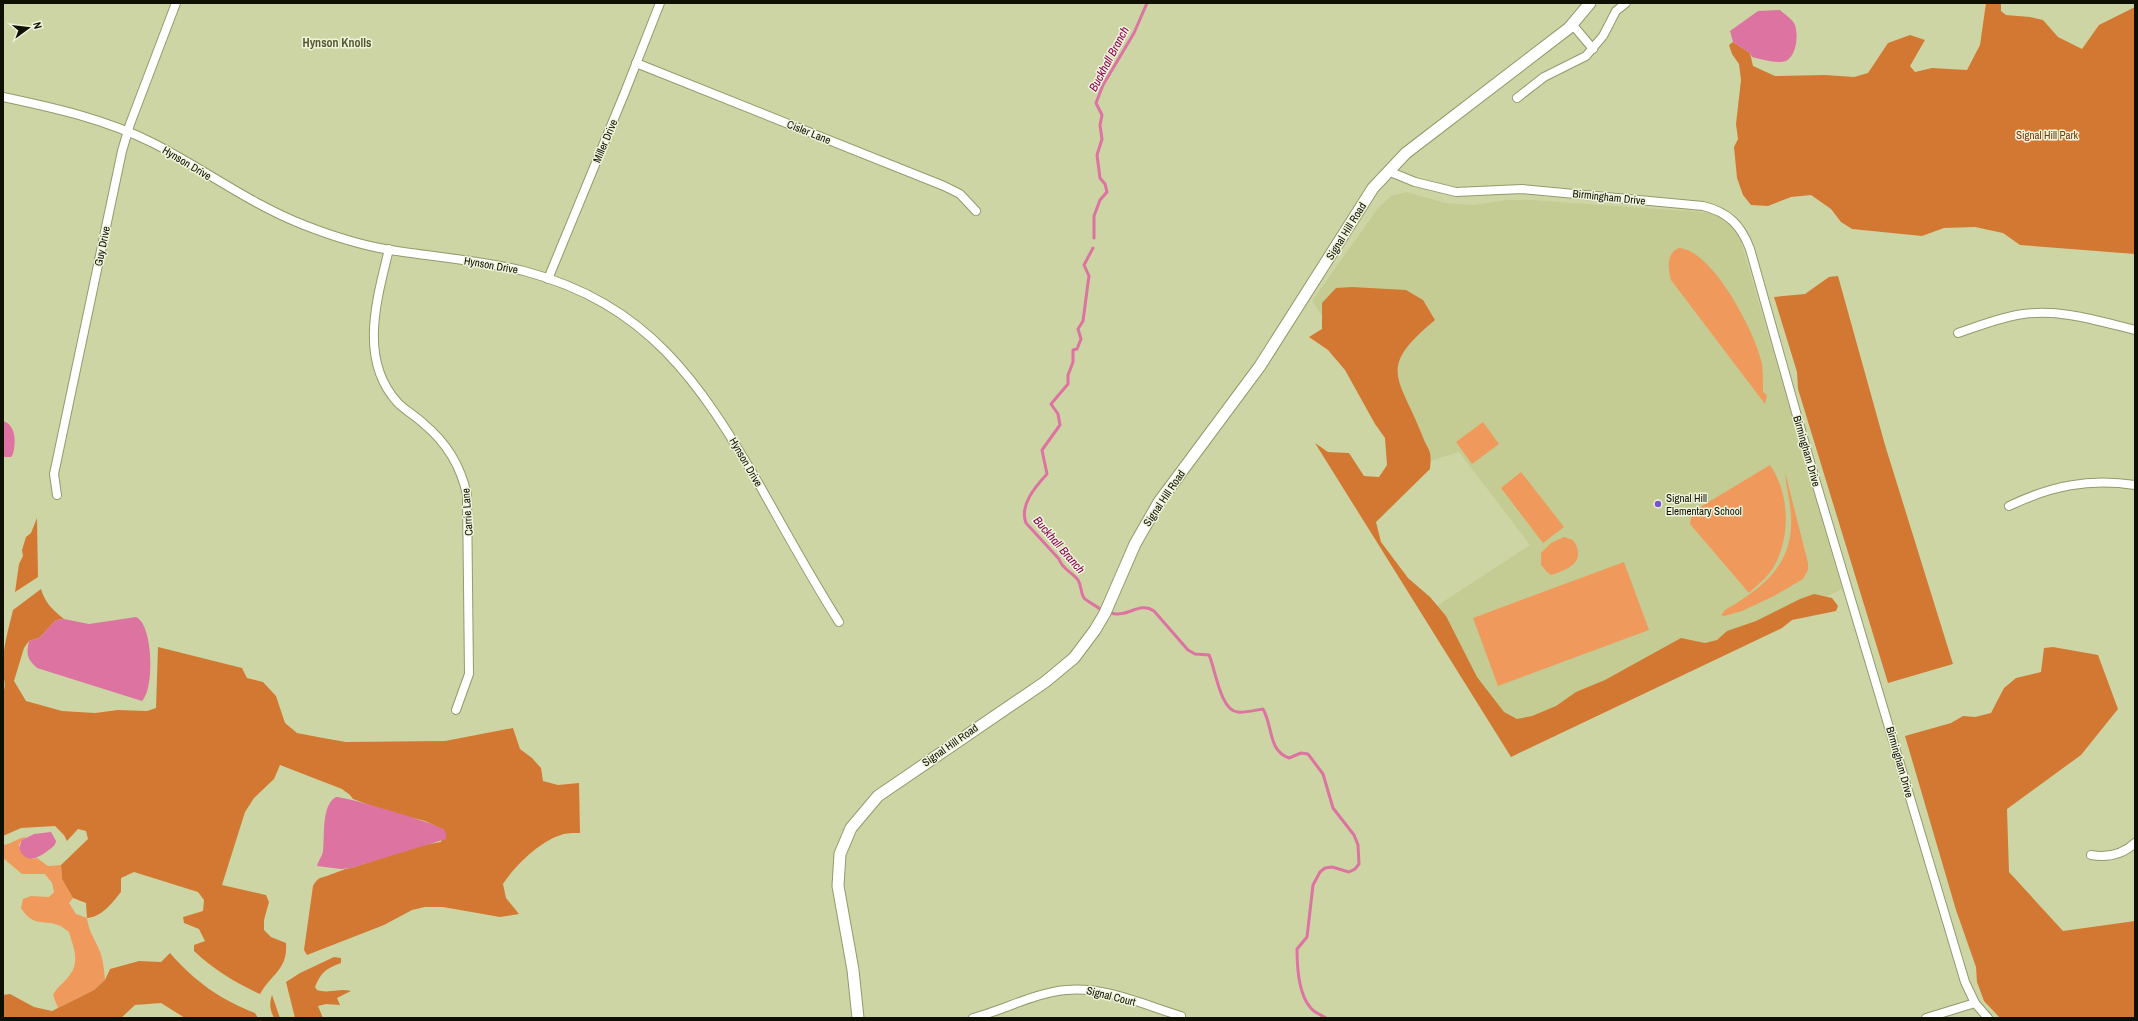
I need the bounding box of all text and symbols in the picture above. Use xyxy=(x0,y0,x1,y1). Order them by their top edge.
north arrow xyxy=(8,8,48,48)
text: N xyxy=(30,20,45,30)
water label: Buckhall Branch xyxy=(1085,24,1133,94)
district label: Hynson Knolls xyxy=(303,35,372,51)
street label: Miller Drive xyxy=(590,117,620,165)
street label: Cisler Lane xyxy=(785,117,833,147)
park label: Signal Hill Park xyxy=(2016,128,2079,142)
street label: Hynson Drive xyxy=(160,143,214,183)
street label: Birmingham Drive xyxy=(1572,186,1646,208)
street label: Signal Hill Road xyxy=(1323,200,1369,262)
street label: Guy Drive xyxy=(91,225,113,267)
street label: Hynson Drive xyxy=(463,253,519,277)
street label: Birmingham Drive xyxy=(1790,414,1824,488)
street label: Hynson Drive xyxy=(726,435,766,489)
street label: Signal Hill Road xyxy=(1140,467,1188,529)
street label: Carrie Lane xyxy=(458,488,476,536)
place label: Signal Hill Elementary School xyxy=(1666,491,1742,518)
marker: Signal Hill Elementary School xyxy=(1653,499,1663,509)
water label: Buckhall Branch xyxy=(1030,513,1088,577)
street label: Signal Hill Road xyxy=(919,721,981,769)
street label: Birmingham Drive xyxy=(1883,725,1917,799)
street label: Signal Court xyxy=(1085,983,1137,1009)

